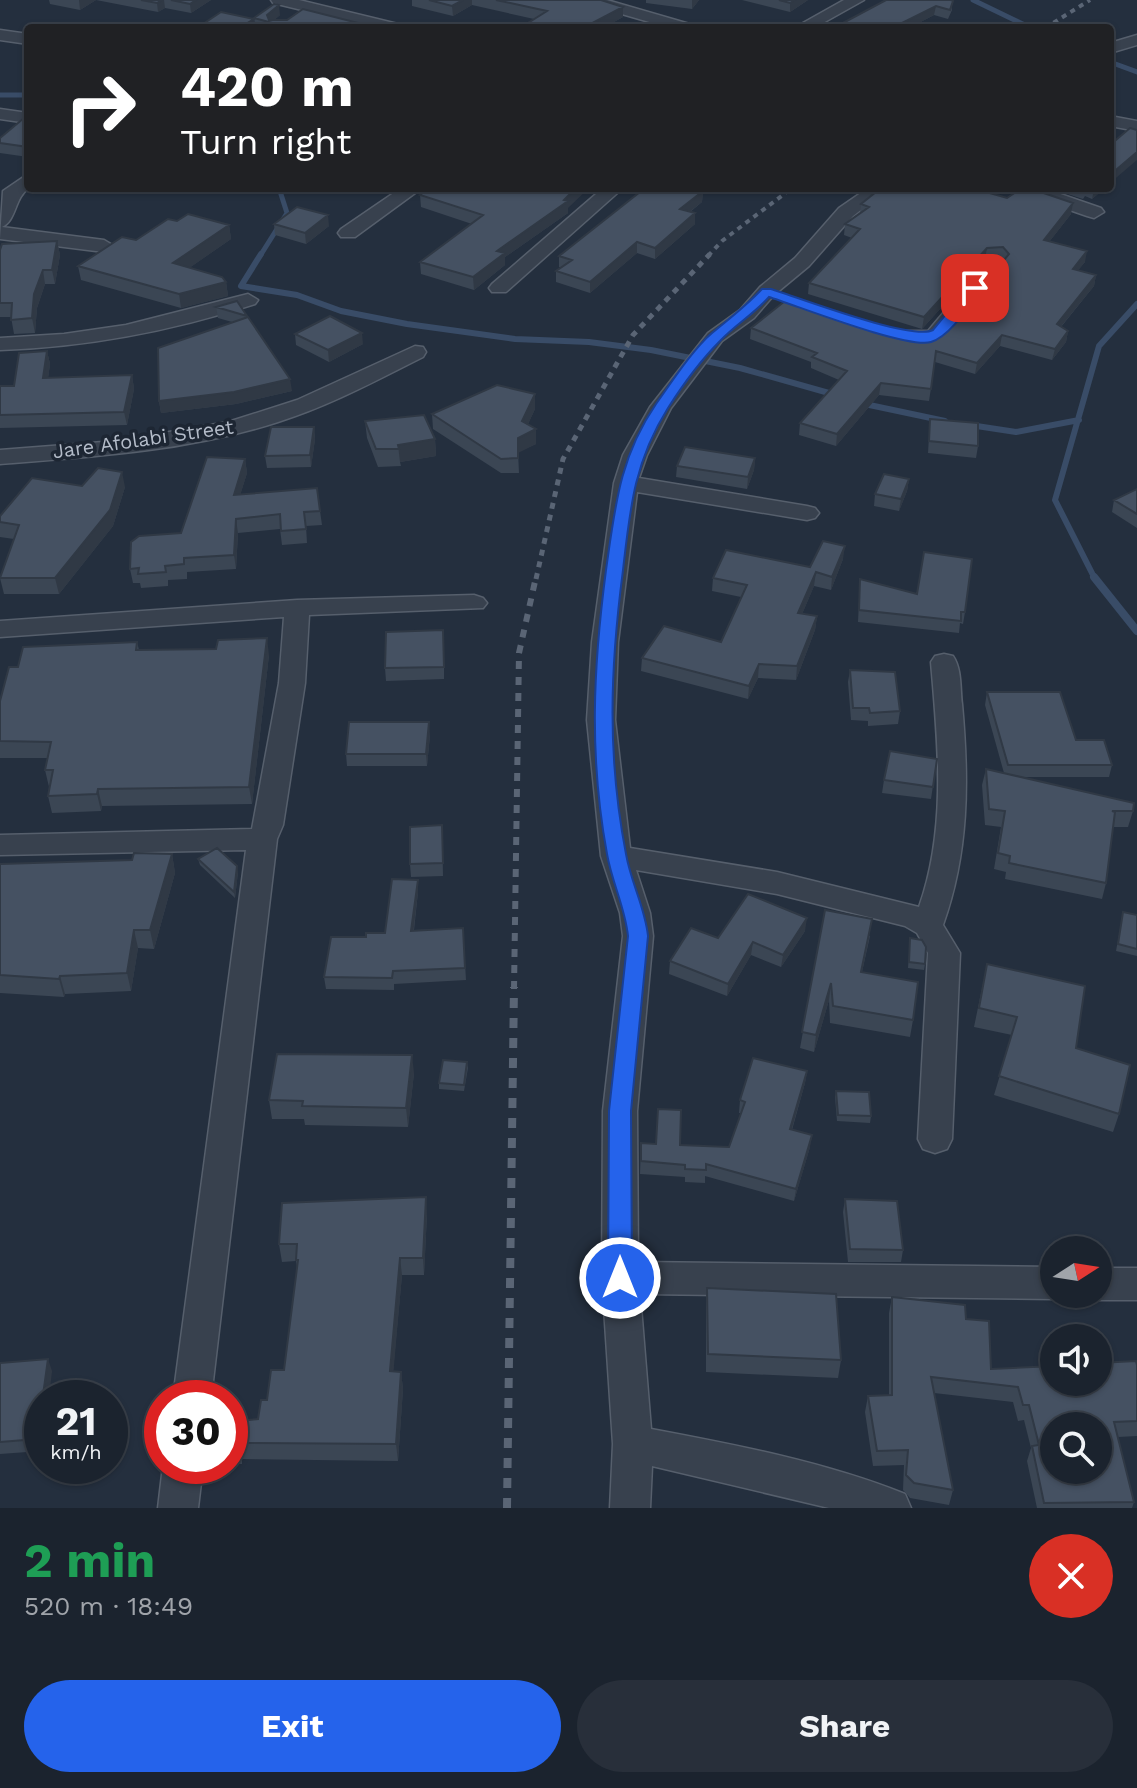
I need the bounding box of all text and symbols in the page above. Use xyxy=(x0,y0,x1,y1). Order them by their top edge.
text: 420 m xyxy=(180,54,354,120)
icon: right xyxy=(48,56,152,160)
text: Turn right xyxy=(180,121,351,163)
pin xyxy=(941,254,1009,322)
icon: arrive xyxy=(953,266,997,310)
street label: Jare Afolabi Street xyxy=(51,414,236,464)
position arrow xyxy=(578,1236,662,1320)
north arrow xyxy=(1040,1236,1112,1308)
map controls xyxy=(1040,1236,1112,1484)
button: sound xyxy=(1040,1324,1112,1396)
speed limit sign: 30 xyxy=(144,1380,248,1484)
text: 21 xyxy=(55,1398,97,1445)
button: search xyxy=(1040,1412,1112,1484)
text: km/h xyxy=(50,1440,102,1464)
text: 2 min xyxy=(24,1532,155,1589)
button: close xyxy=(1029,1534,1113,1618)
text: 520 m · 18:49 xyxy=(24,1591,193,1621)
button: Exit xyxy=(24,1680,561,1772)
button: Share xyxy=(577,1680,1113,1772)

